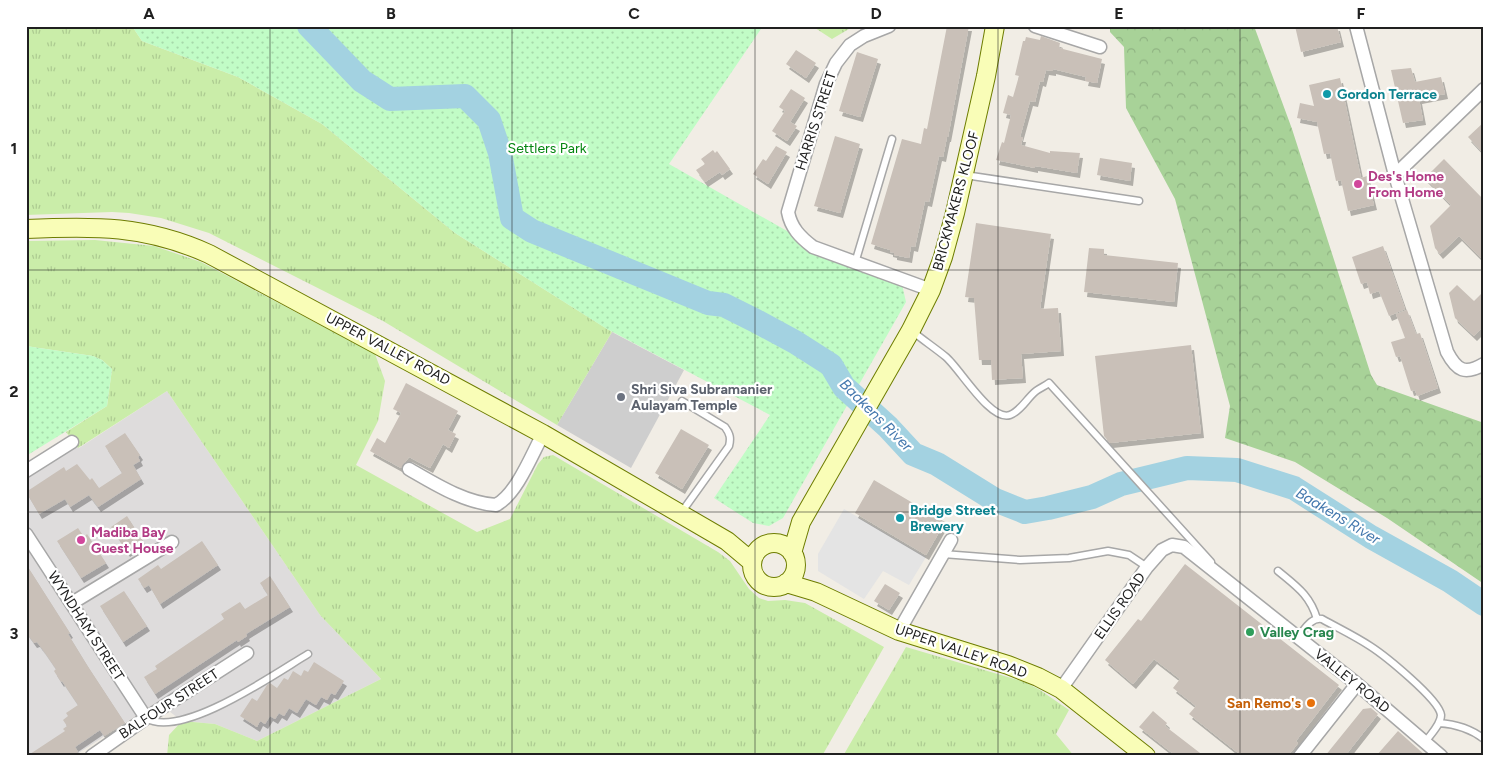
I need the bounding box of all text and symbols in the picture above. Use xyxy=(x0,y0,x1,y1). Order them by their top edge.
text: A xyxy=(143,4,155,23)
text: B xyxy=(386,4,396,23)
text: C xyxy=(628,4,640,23)
text: D xyxy=(870,4,882,23)
text: E xyxy=(1114,4,1124,23)
text: F xyxy=(1357,4,1366,23)
street label: HARRIS STREET xyxy=(792,69,840,172)
place label: Gordon Terrace xyxy=(1337,86,1437,103)
marker: Gordon Terrace xyxy=(1321,88,1333,100)
street label: BRICKMAKERS KLOOF xyxy=(929,129,983,273)
text: 1 xyxy=(11,139,17,158)
park label: Settlers Park xyxy=(508,140,587,157)
place label: Des's Home From Home xyxy=(1368,168,1444,201)
marker: Des's Home From Home xyxy=(1352,178,1364,190)
street label: UPPER VALLEY ROAD xyxy=(323,309,453,389)
water label: Baakens River xyxy=(836,375,917,456)
place label: Shri Siva Subramanier Aulayam Temple xyxy=(631,381,773,414)
text: 2 xyxy=(9,382,19,401)
marker: Shri Siva Subramanier Aulayam Temple xyxy=(615,391,627,403)
water label: Baakens River xyxy=(1293,484,1384,549)
place label: Bridge Street Brewery xyxy=(910,502,996,535)
marker: Bridge Street Brewery xyxy=(894,512,906,524)
place label: Madiba Bay Guest House xyxy=(91,524,174,557)
marker: Madiba Bay Guest House xyxy=(75,534,87,546)
street label: WYNDHAM STREET xyxy=(44,568,128,684)
street label: ELLIS ROAD xyxy=(1091,569,1149,643)
street label: UPPER VALLEY ROAD xyxy=(893,620,1029,682)
text: 3 xyxy=(10,624,19,643)
place label: Valley Crag xyxy=(1260,624,1334,641)
marker: Valley Crag xyxy=(1244,626,1256,638)
street label: VALLEY ROAD xyxy=(1311,645,1393,717)
street label: BALFOUR STREET xyxy=(116,665,222,743)
place label: San Remo's xyxy=(1227,695,1301,712)
marker: San Remo's xyxy=(1305,697,1317,709)

